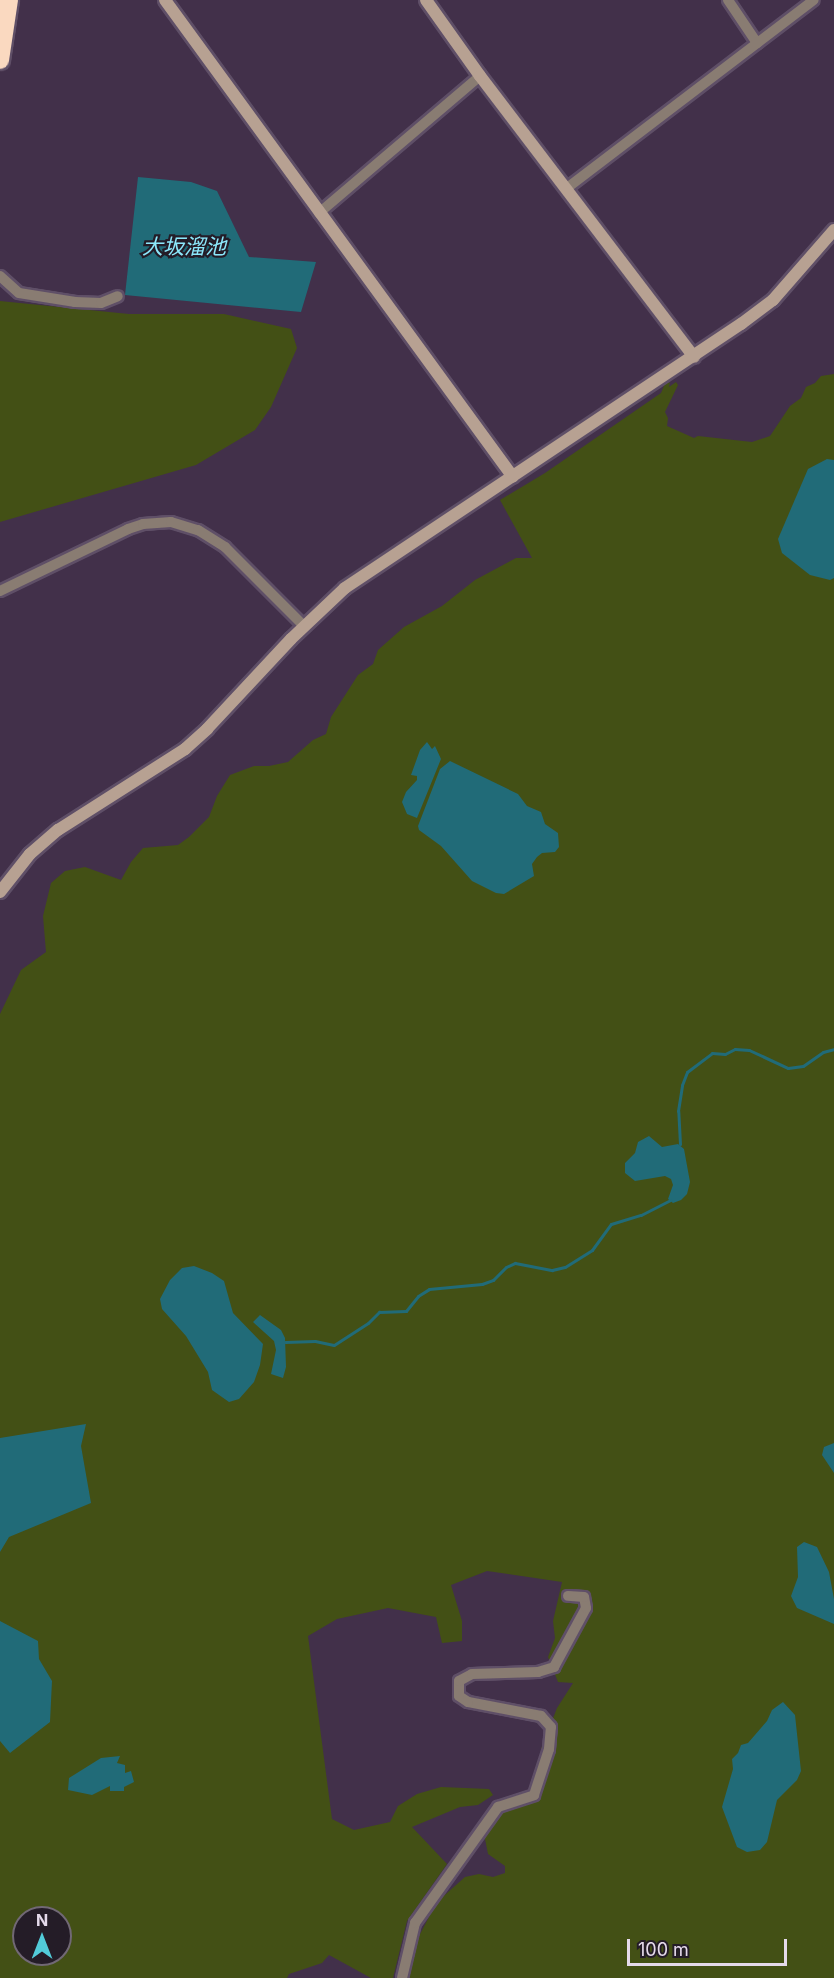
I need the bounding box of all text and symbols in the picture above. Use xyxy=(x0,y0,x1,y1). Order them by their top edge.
water label: 大坂溜池 xyxy=(142,234,226,260)
north arrow xyxy=(12,1906,72,1966)
text: N xyxy=(36,1910,48,1930)
scale bar xyxy=(630,1927,790,1965)
text: 100 m xyxy=(638,1939,689,1960)

